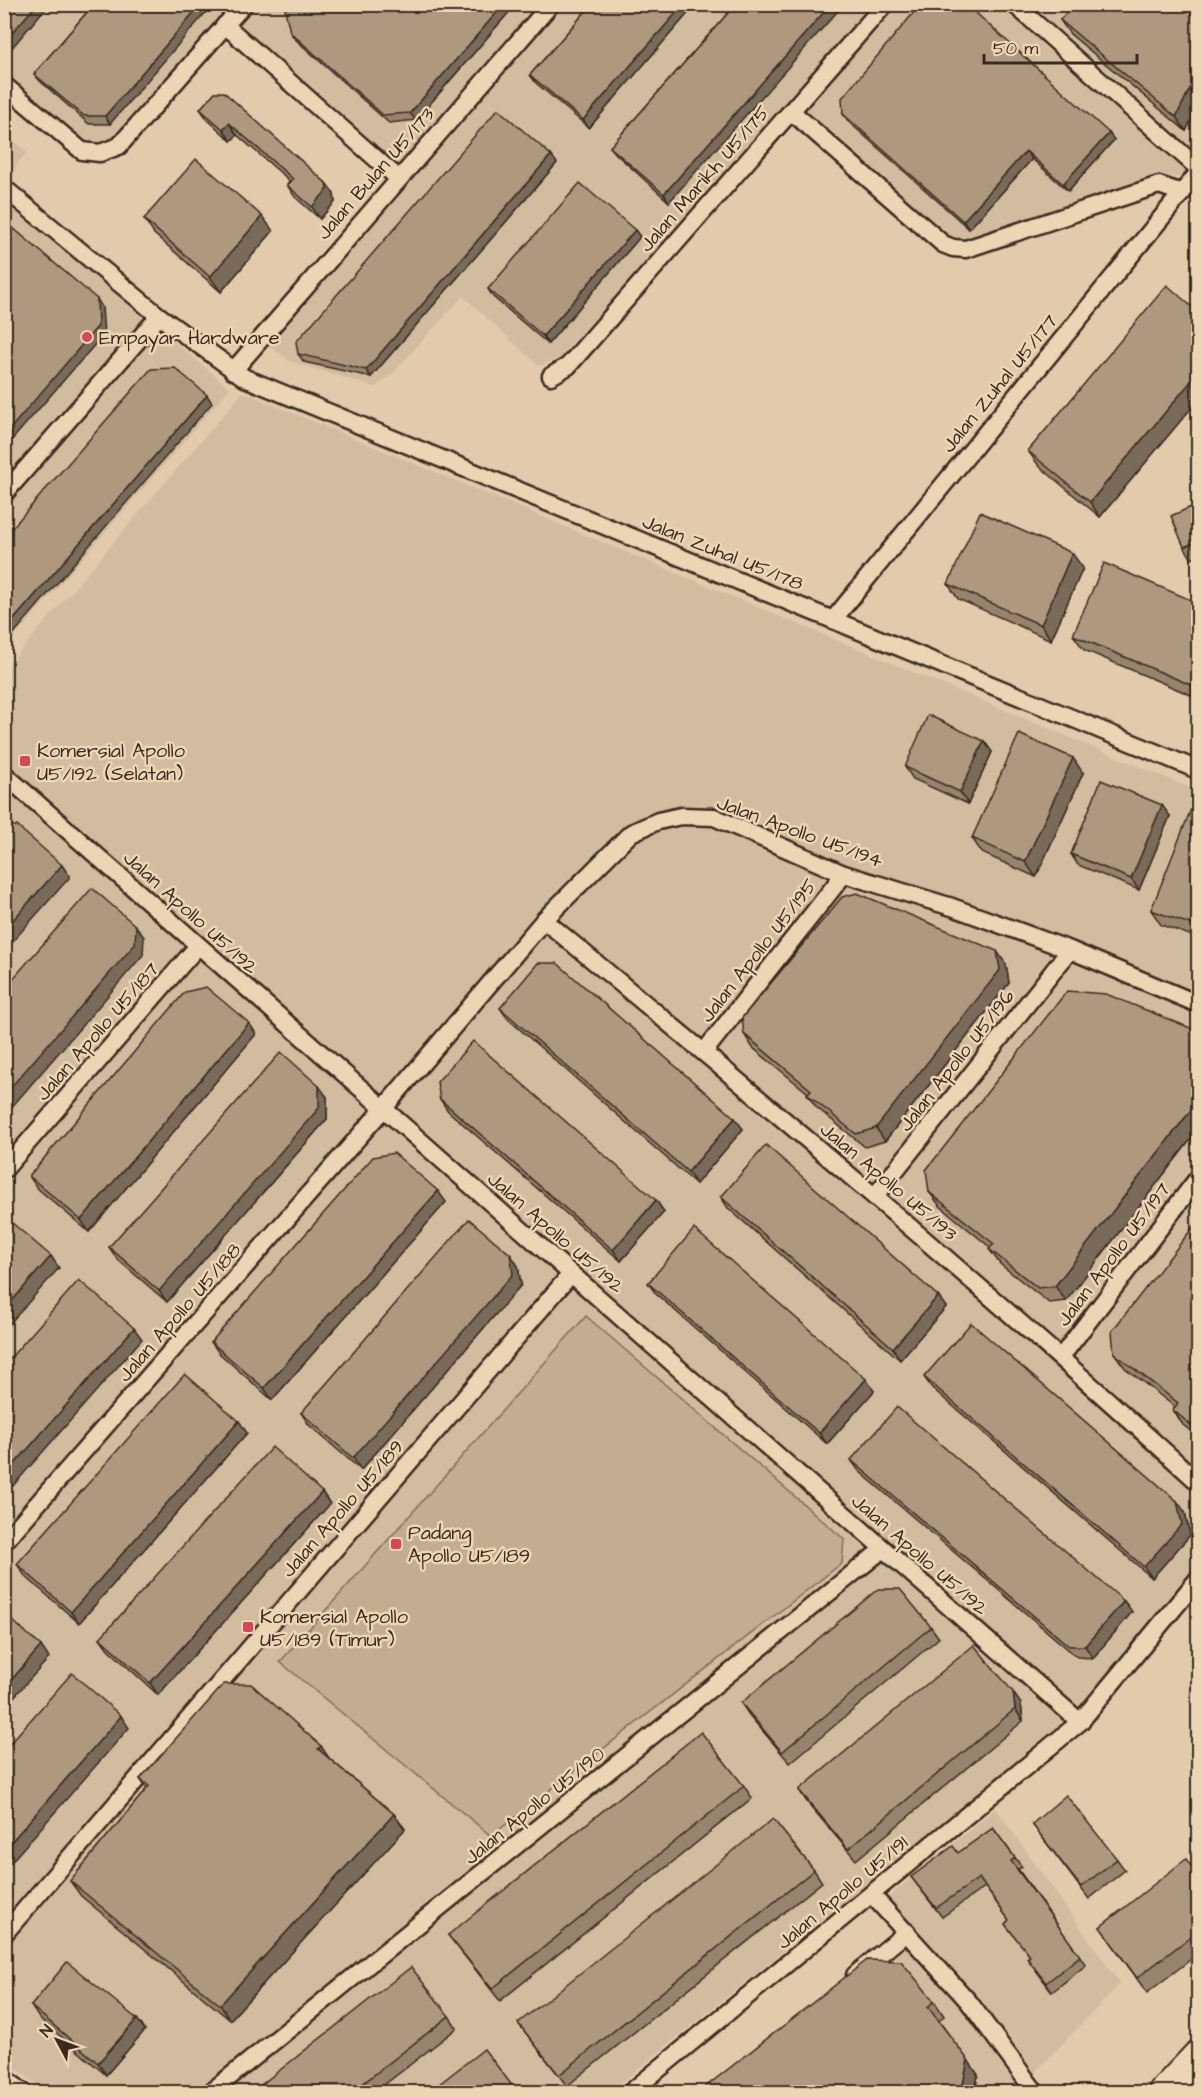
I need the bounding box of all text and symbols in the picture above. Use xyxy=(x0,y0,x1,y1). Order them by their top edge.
scale bar xyxy=(984,27,1137,65)
text: 50 m xyxy=(993,36,1038,61)
street label: Jalan Marikh U5/175 xyxy=(633,99,777,258)
street label: Jalan Bulan U5/173 xyxy=(310,101,441,246)
street label: Jalan Zuhal U5/177 xyxy=(935,308,1064,459)
place label: Empayar Hardware xyxy=(99,324,280,353)
marker: Empayar Hardware xyxy=(80,330,94,344)
street label: Jalan Zuhal U5/178 xyxy=(638,508,807,598)
place label: Komersial Apollo U5/192 (Selatan) xyxy=(37,737,185,788)
marker: Komersial Apollo U5/192 (Selatan) xyxy=(18,754,32,768)
street label: Jalan Apollo U5/194 xyxy=(713,789,887,875)
street label: Jalan Apollo U5/192 xyxy=(117,845,264,981)
street label: Jalan Apollo U5/195 xyxy=(694,873,824,1028)
street label: Jalan Apollo U5/187 xyxy=(30,956,166,1107)
street label: Jalan Apollo U5/196 xyxy=(892,983,1022,1138)
street label: Jalan Apollo U5/193 xyxy=(814,1116,963,1248)
street label: Jalan Apollo U5/192 xyxy=(481,1166,630,1300)
street label: Jalan Apollo U5/197 xyxy=(1050,1177,1177,1332)
street label: Jalan Apollo U5/188 xyxy=(112,1237,248,1388)
street label: Jalan Apollo U5/189 xyxy=(275,1434,410,1584)
street label: Jalan Apollo U5/192 xyxy=(845,1488,994,1622)
place label: Padang Apollo U5/189 xyxy=(408,1519,530,1570)
marker: Padang Apollo U5/189 xyxy=(389,1537,403,1551)
place label: Komersial Apollo U5/189 (Timur) xyxy=(260,1603,408,1654)
marker: Komersial Apollo U5/189 (Timur) xyxy=(241,1620,255,1634)
street label: Jalan Apollo U5/190 xyxy=(458,1740,611,1871)
street label: Jalan Apollo U5/191 xyxy=(771,1829,915,1956)
north arrow xyxy=(27,2010,87,2070)
text: N xyxy=(35,2020,58,2042)

